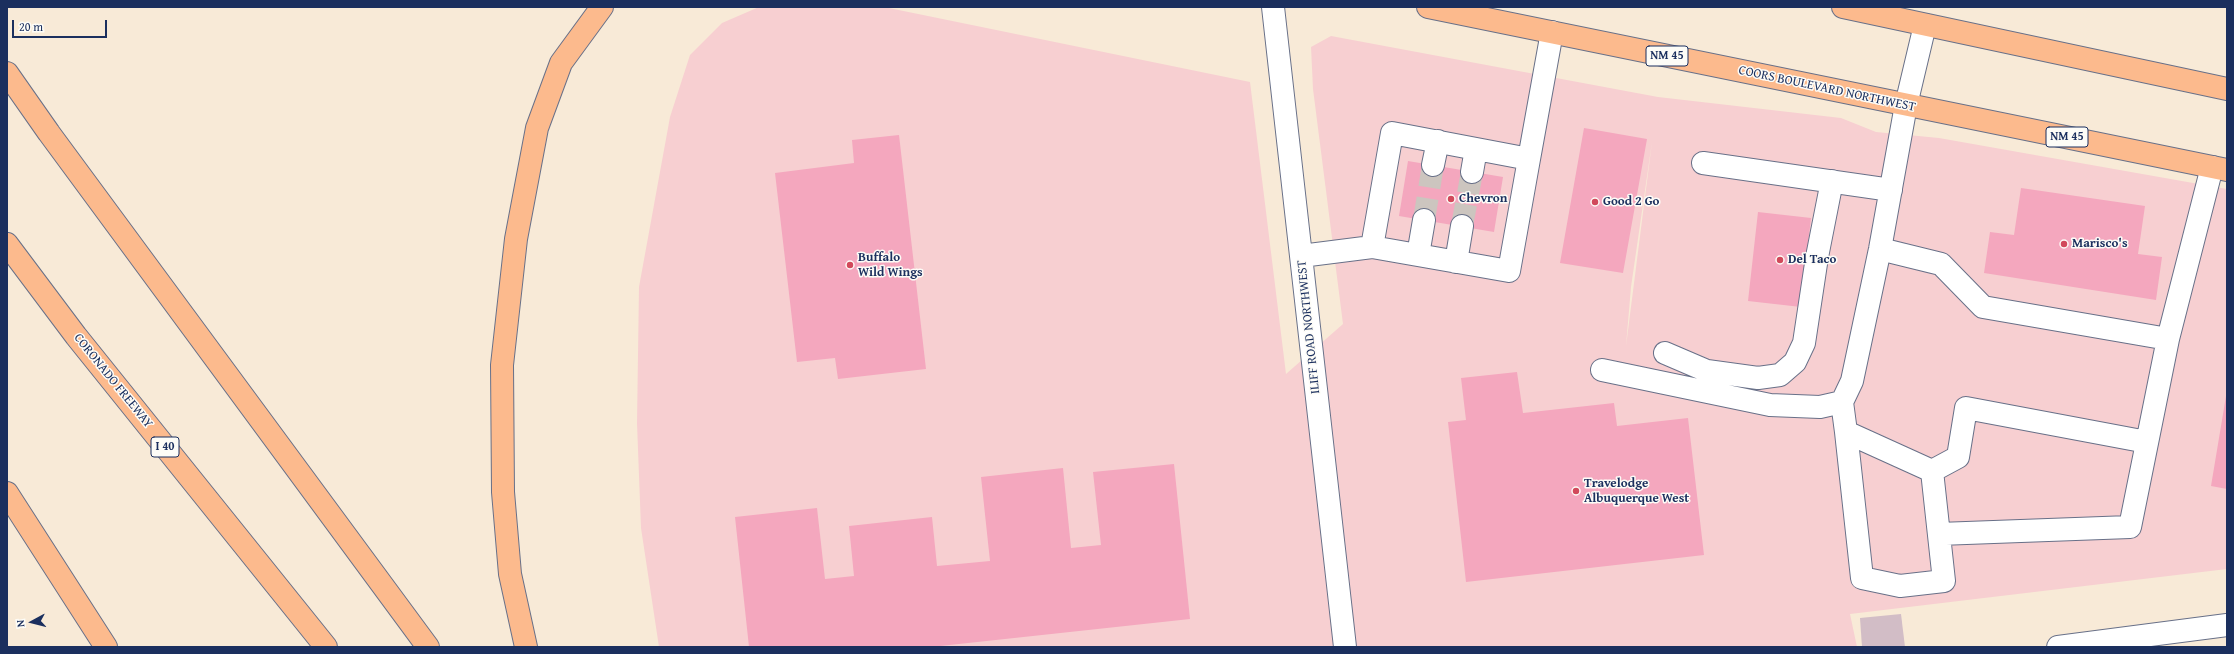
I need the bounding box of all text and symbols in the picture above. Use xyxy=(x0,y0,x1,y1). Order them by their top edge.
scale bar xyxy=(14,12,109,38)
text: 20 m xyxy=(19,18,43,35)
road number: NM 45 xyxy=(1646,46,1688,66)
street label: COORS BOULEVARD NORTHWEST xyxy=(1737,63,1917,115)
road number: NM 45 xyxy=(2046,127,2088,147)
place label: Chevron xyxy=(1459,191,1507,207)
marker: Chevron xyxy=(1446,194,1456,204)
place label: Good 2 Go xyxy=(1603,194,1659,210)
marker: Good 2 Go xyxy=(1590,197,1600,207)
place label: Marisco's xyxy=(2072,236,2128,252)
marker: Marisco's xyxy=(2059,239,2069,249)
place label: Buffalo Wild Wings xyxy=(858,250,923,281)
place label: Del Taco xyxy=(1788,252,1836,268)
marker: Del Taco xyxy=(1775,255,1785,265)
street label: ILIFF ROAD NORTHWEST xyxy=(1294,259,1324,395)
marker: Buffalo Wild Wings xyxy=(845,260,855,270)
street label: CORONADO FREEWAY xyxy=(70,331,156,431)
road number: I 40 xyxy=(151,437,179,457)
place label: Travelodge Albuquerque West xyxy=(1584,476,1689,507)
marker: Travelodge Albuquerque West xyxy=(1571,486,1581,496)
north arrow xyxy=(12,602,52,642)
text: N xyxy=(12,619,28,628)

